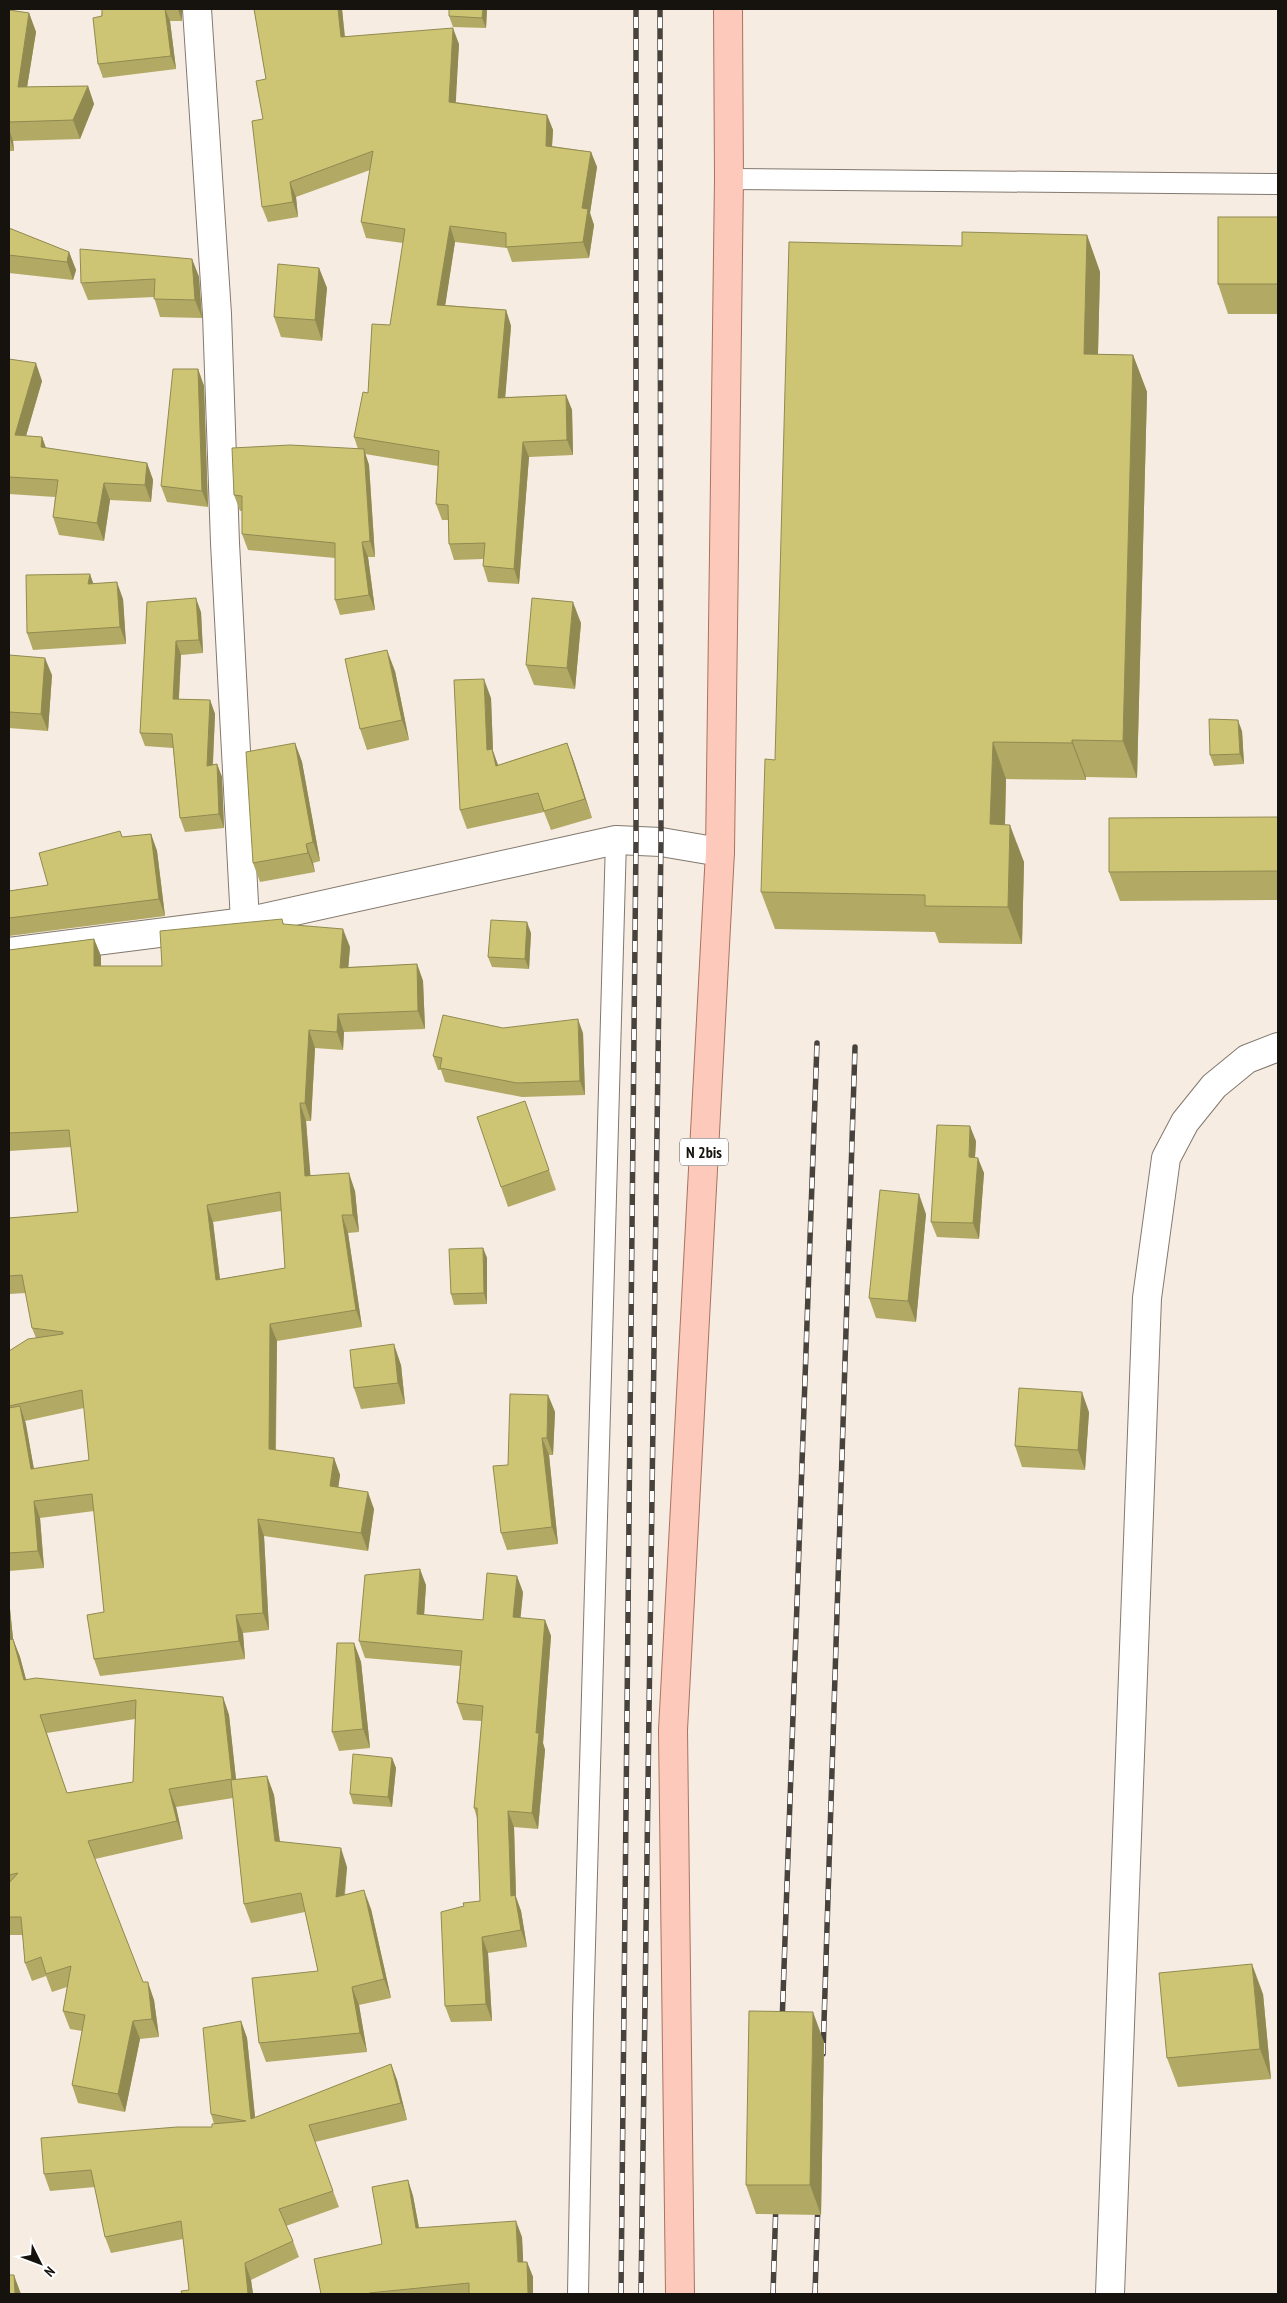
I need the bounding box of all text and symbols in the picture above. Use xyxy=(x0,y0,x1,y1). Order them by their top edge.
road number: N 2bis xyxy=(680,1138,728,1166)
north arrow xyxy=(15,2238,65,2288)
text: N xyxy=(40,2263,59,2281)

